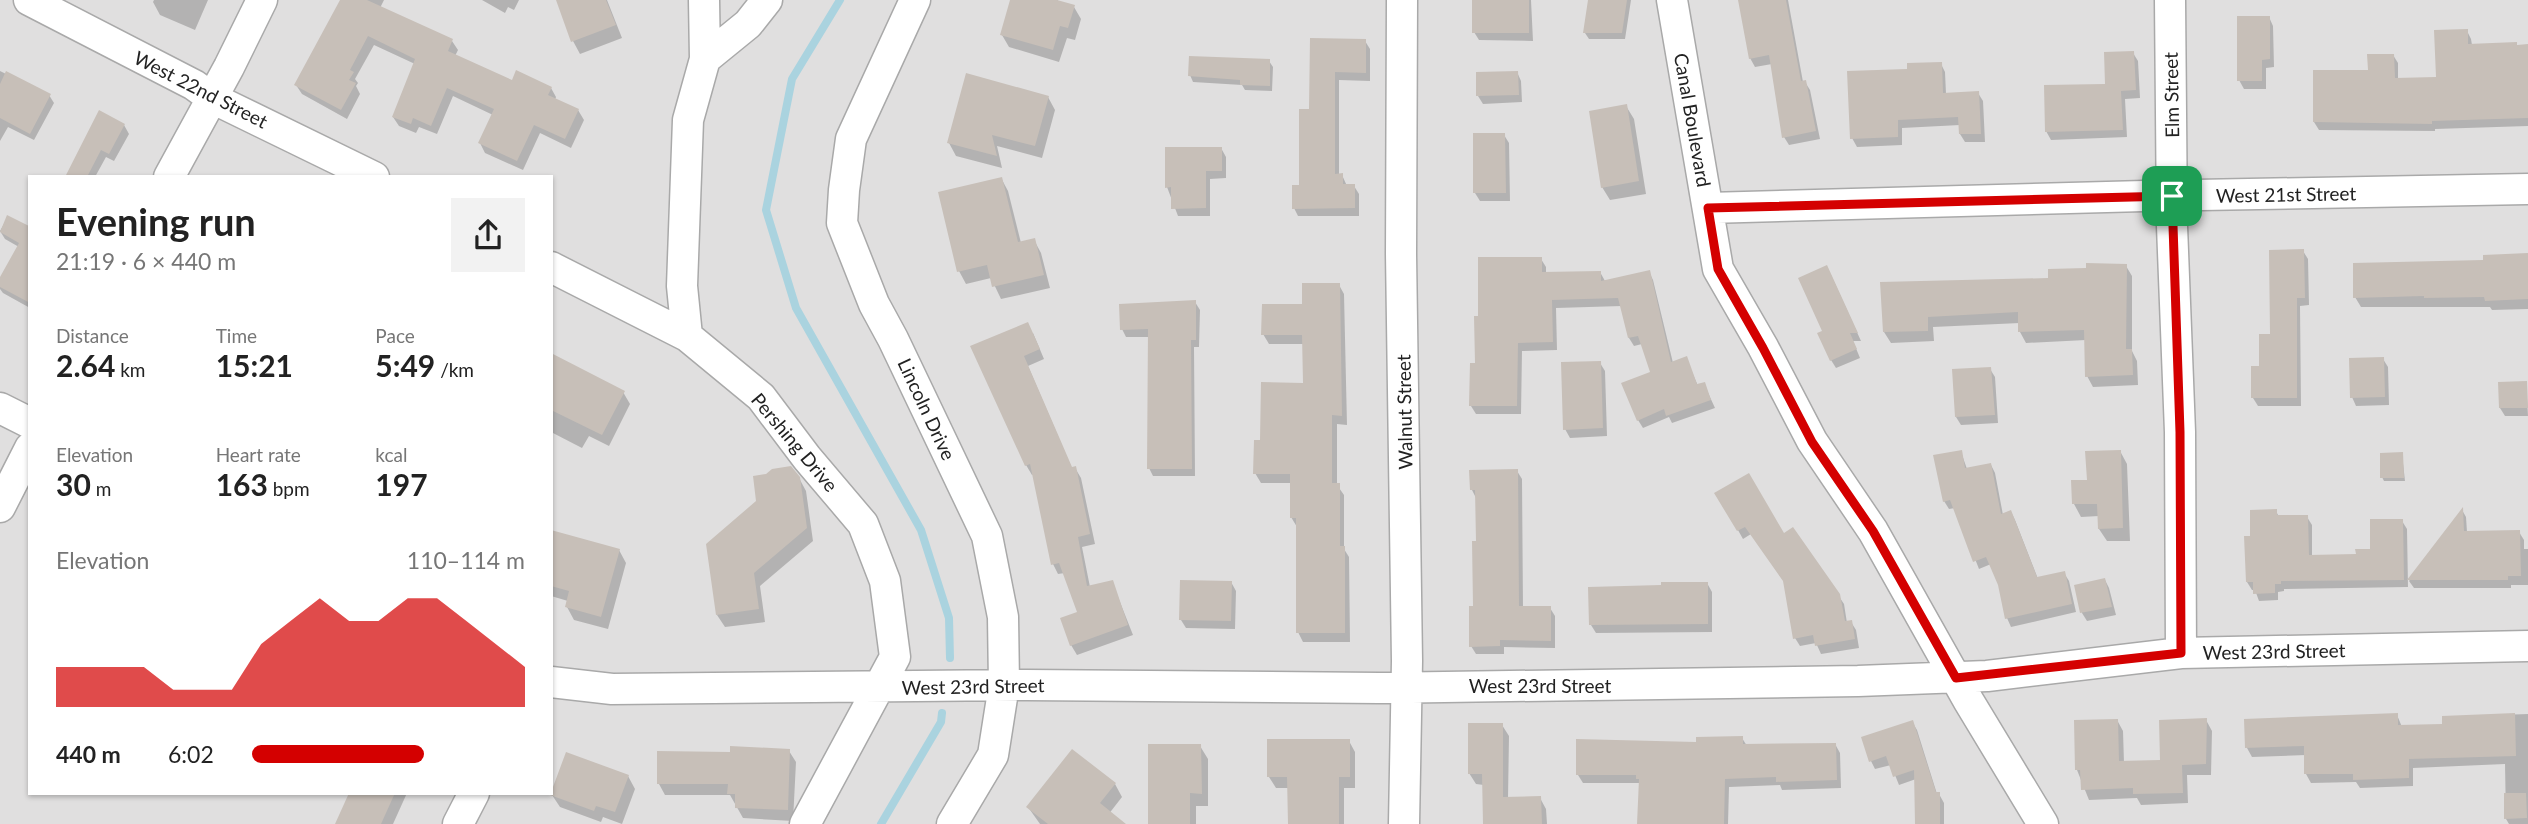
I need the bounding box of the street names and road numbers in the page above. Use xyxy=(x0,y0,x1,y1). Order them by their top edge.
street label: West 22nd Street xyxy=(130,45,272,133)
street label: Canal Boulevard xyxy=(1670,51,1716,189)
street label: Elm Street xyxy=(2159,52,2183,138)
street label: West 21st Street xyxy=(2216,181,2357,207)
street label: Lincoln Drive xyxy=(893,354,961,464)
street label: Walnut Street xyxy=(1391,354,1417,470)
street label: Pershing Drive xyxy=(747,388,843,496)
street label: West 23rd Street xyxy=(2202,638,2346,664)
street label: West 23rd Street xyxy=(901,673,1045,699)
street label: West 23rd Street xyxy=(1469,674,1612,697)

